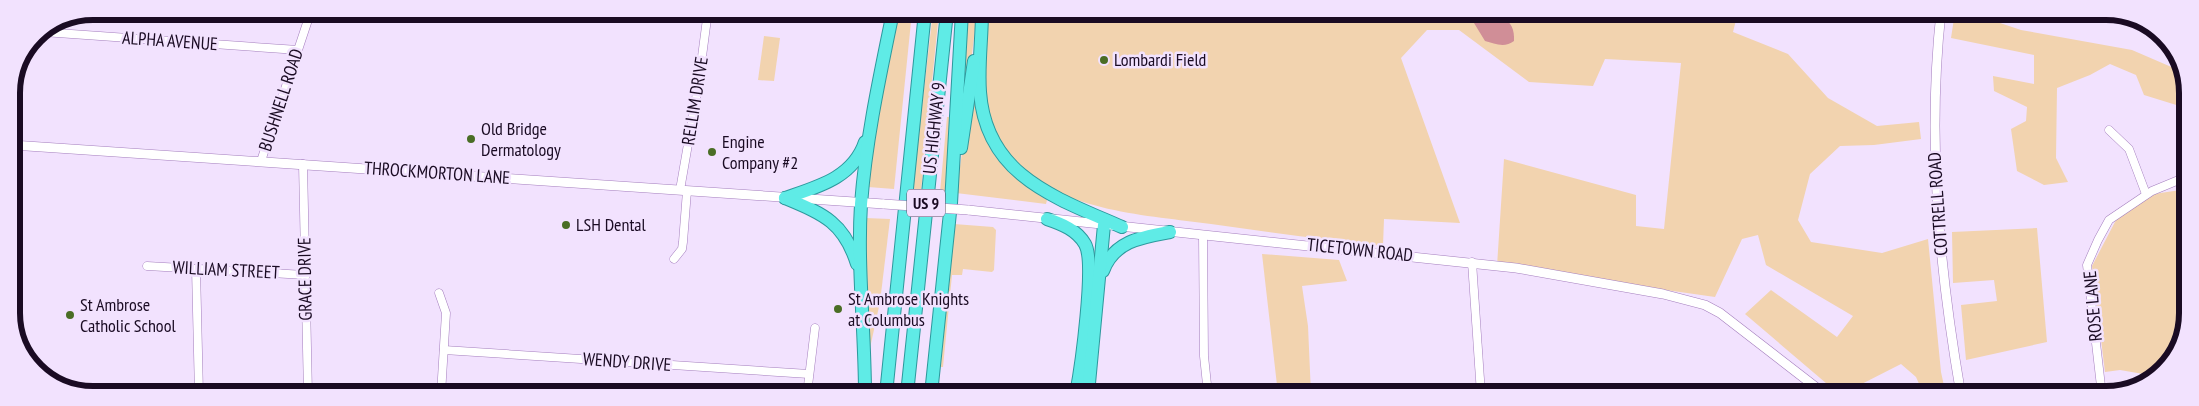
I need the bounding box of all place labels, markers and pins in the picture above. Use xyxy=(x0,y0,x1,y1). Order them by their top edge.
place label: Lombardi Field xyxy=(1114,48,1206,71)
marker: Lombardi Field xyxy=(1098,54,1110,66)
place label: Old Bridge Dermatology xyxy=(481,117,561,161)
place label: Engine Company #2 xyxy=(722,130,798,174)
marker: Old Bridge Dermatology xyxy=(465,133,477,145)
marker: Engine Company #2 xyxy=(706,146,718,158)
place label: LSH Dental xyxy=(576,213,647,236)
marker: LSH Dental xyxy=(560,219,572,231)
place label: St Ambrose Knights at Columbus xyxy=(848,287,969,331)
place label: St Ambrose Catholic School xyxy=(80,293,176,337)
marker: St Ambrose Knights at Columbus xyxy=(832,303,844,315)
marker: St Ambrose Catholic School xyxy=(64,309,76,321)

